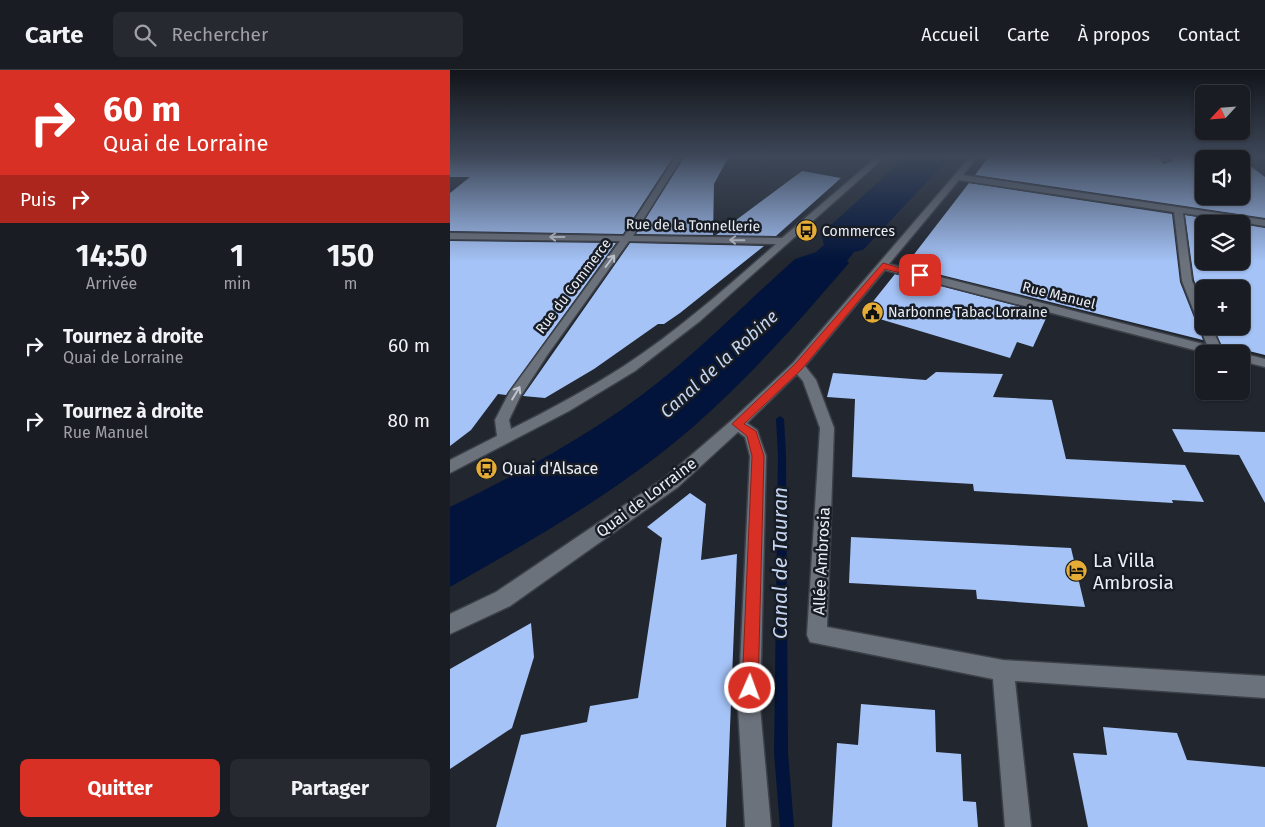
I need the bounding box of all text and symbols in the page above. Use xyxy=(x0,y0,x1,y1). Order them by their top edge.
search box xyxy=(113,12,463,57)
text: Carte xyxy=(25,21,83,49)
icon: search xyxy=(131,21,159,49)
text: Rechercher xyxy=(171,23,268,46)
text: Accueil xyxy=(921,24,979,46)
text: Carte xyxy=(1007,24,1050,46)
text: À propos xyxy=(1078,24,1150,46)
text: Contact xyxy=(1178,24,1240,46)
north arrow xyxy=(1195,85,1250,140)
map controls xyxy=(1195,85,1250,400)
text: 60 m xyxy=(103,88,181,130)
icon: right xyxy=(20,90,85,155)
text: Quai de Lorraine xyxy=(103,130,269,157)
button: sound xyxy=(1195,150,1250,205)
icon: right xyxy=(66,185,94,213)
text: Puis xyxy=(20,188,56,211)
button: layers xyxy=(1195,215,1250,270)
street label: Rue de la Tonnellerie xyxy=(626,216,760,235)
bus stop icon: Commerces xyxy=(794,219,818,243)
place label: Commerces xyxy=(822,223,895,240)
one-way arrow xyxy=(549,232,566,242)
street label: Rue du Commerce xyxy=(532,235,615,337)
one-way arrow xyxy=(729,235,746,245)
text: 14:50 xyxy=(76,238,148,274)
text: 1 xyxy=(230,238,244,274)
text: 150 xyxy=(327,238,374,274)
one-way arrow xyxy=(605,254,615,268)
pin xyxy=(899,254,941,296)
icon: arrive xyxy=(906,261,934,289)
text: Arrivée xyxy=(86,274,137,293)
text: min xyxy=(223,274,251,293)
text: m xyxy=(344,274,357,293)
street label: Rue Manuel xyxy=(1021,278,1097,313)
button: + xyxy=(1195,280,1250,335)
public building icon: Narbonne Tabac Lorraine xyxy=(860,300,884,324)
place label: Narbonne Tabac Lorraine xyxy=(888,304,1048,321)
water label: Canal de la Robine xyxy=(656,305,782,423)
text: Tournez à droite xyxy=(63,325,204,348)
icon: right xyxy=(20,332,48,360)
text: 60 m xyxy=(388,334,430,357)
button: − xyxy=(1195,345,1250,400)
text: Quai de Lorraine xyxy=(63,348,183,367)
one-way arrow xyxy=(511,387,521,401)
text: Tournez à droite xyxy=(63,400,204,423)
icon: right xyxy=(20,407,48,435)
text: 80 m xyxy=(388,409,430,432)
text: Rue Manuel xyxy=(63,423,148,442)
street label: Quai de Lorraine xyxy=(593,454,700,541)
bus stop icon: Quai d'Alsace xyxy=(474,456,498,480)
place label: Quai d'Alsace xyxy=(502,459,598,478)
water label: Canal de Tauran xyxy=(767,487,793,639)
street label: Allée Ambrosia xyxy=(809,506,834,616)
place label: La Villa Ambrosia xyxy=(1093,549,1174,594)
hotel icon: La Villa Ambrosia xyxy=(1065,559,1089,583)
position arrow xyxy=(723,661,775,713)
button: Quitter xyxy=(20,759,220,817)
button: Partager xyxy=(230,759,430,817)

